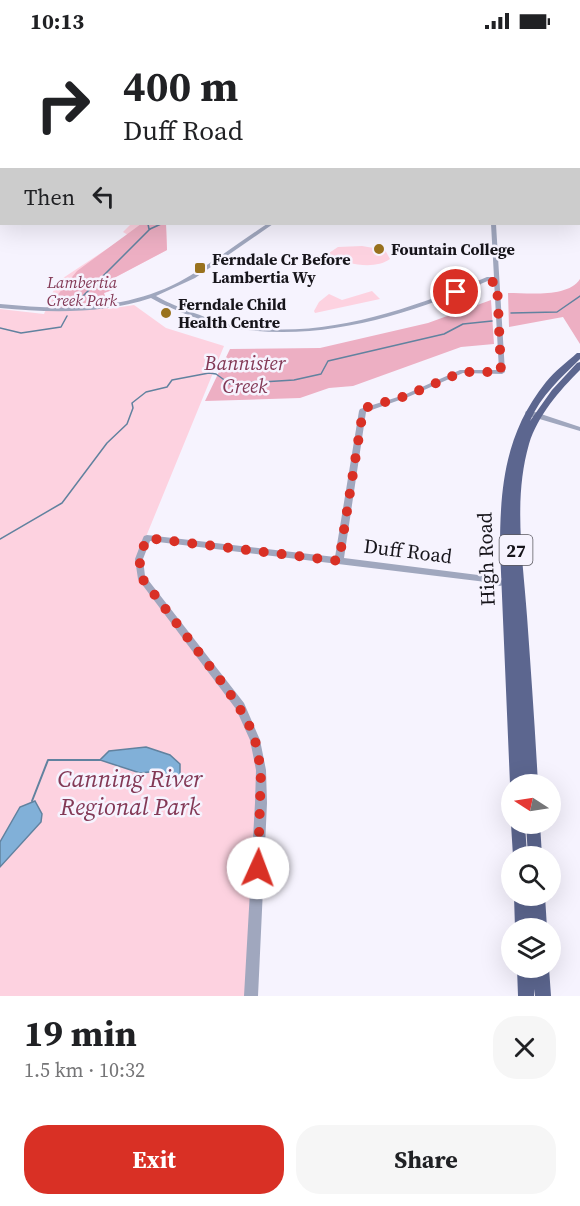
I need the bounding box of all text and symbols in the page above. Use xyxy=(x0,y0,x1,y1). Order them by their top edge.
text: 10:13 xyxy=(30,6,84,36)
text: 400 m xyxy=(123,57,238,115)
icon: right xyxy=(24,66,102,144)
text: Duff Road xyxy=(123,112,243,149)
icon: left xyxy=(87,180,120,213)
text: Then xyxy=(24,182,75,212)
place label: Fountain College xyxy=(391,238,515,260)
marker: Fountain College xyxy=(372,242,386,256)
place label: Ferndale Cr Before Lambertia Wy xyxy=(212,248,351,288)
marker: Ferndale Cr Before Lambertia Wy xyxy=(193,261,207,275)
pin xyxy=(430,266,481,317)
park label: Lambertia Creek Park xyxy=(46,271,118,311)
icon: arrive xyxy=(439,275,472,308)
place label: Ferndale Child Health Centre xyxy=(178,293,287,333)
marker: Ferndale Child Health Centre xyxy=(159,306,173,320)
park label: Bannister Creek xyxy=(203,349,287,400)
street label: High Road xyxy=(470,511,502,606)
street label: Duff Road xyxy=(362,532,455,570)
road number: 27 xyxy=(500,535,532,565)
park label: Canning River Regional Park xyxy=(57,762,204,823)
north arrow xyxy=(501,774,561,834)
map controls xyxy=(501,774,561,978)
position arrow xyxy=(226,836,290,900)
button: search xyxy=(501,846,561,906)
button: layers xyxy=(501,918,561,978)
text: 19 min xyxy=(24,1009,137,1058)
button: close xyxy=(493,1016,556,1079)
text: 1.5 km · 10:32 xyxy=(24,1056,145,1084)
button: Exit xyxy=(24,1125,284,1194)
button: Share xyxy=(296,1125,556,1194)

